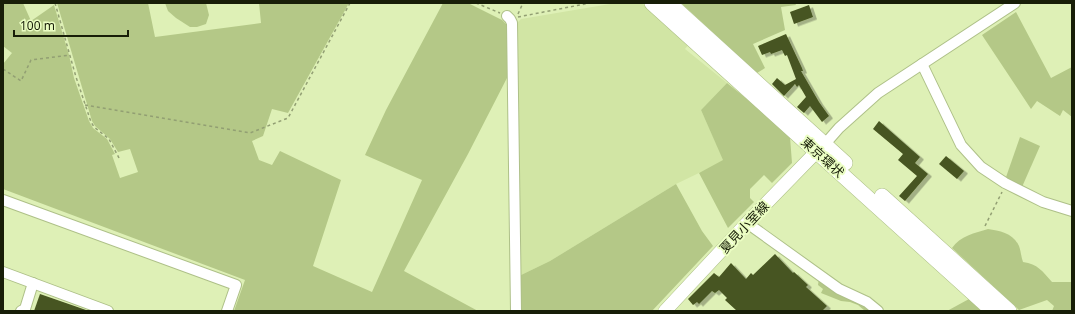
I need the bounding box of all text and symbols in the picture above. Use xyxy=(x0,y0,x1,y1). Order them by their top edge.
scale bar xyxy=(14,12,128,38)
text: 100 m xyxy=(20,17,55,34)
street label: 東京環状 xyxy=(798,133,848,181)
street label: 夏見小室線 xyxy=(715,197,773,257)

